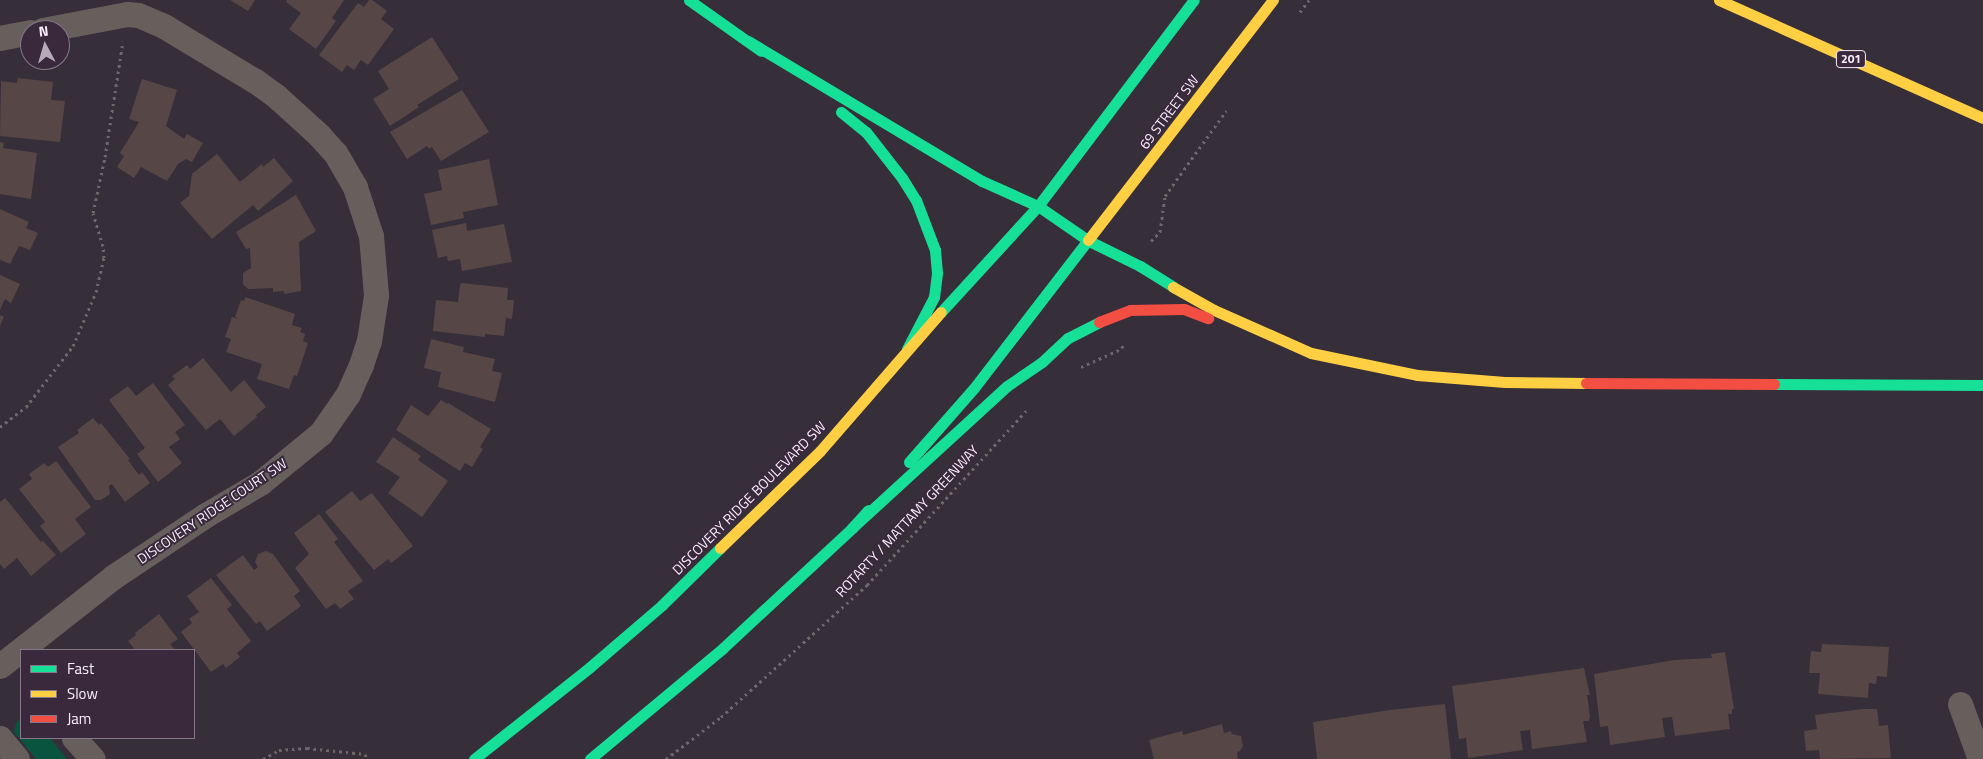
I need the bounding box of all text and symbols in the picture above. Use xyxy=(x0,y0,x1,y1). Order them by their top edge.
north arrow xyxy=(20,20,70,70)
text: N xyxy=(38,20,49,42)
road number: 201 xyxy=(1835,50,1867,68)
street label: 69 STREET SW xyxy=(1136,72,1202,152)
street label: DISCOVERY RIDGE BOULEVARD SW xyxy=(669,418,829,578)
street label: ROTARTY / MATTAMY GREENWAY xyxy=(832,442,982,600)
street label: DISCOVERY RIDGE COURT SW xyxy=(134,455,290,567)
legend xyxy=(20,649,195,739)
text: Fast xyxy=(67,657,94,680)
text: Slow xyxy=(67,682,98,705)
text: Jam xyxy=(67,707,91,730)

